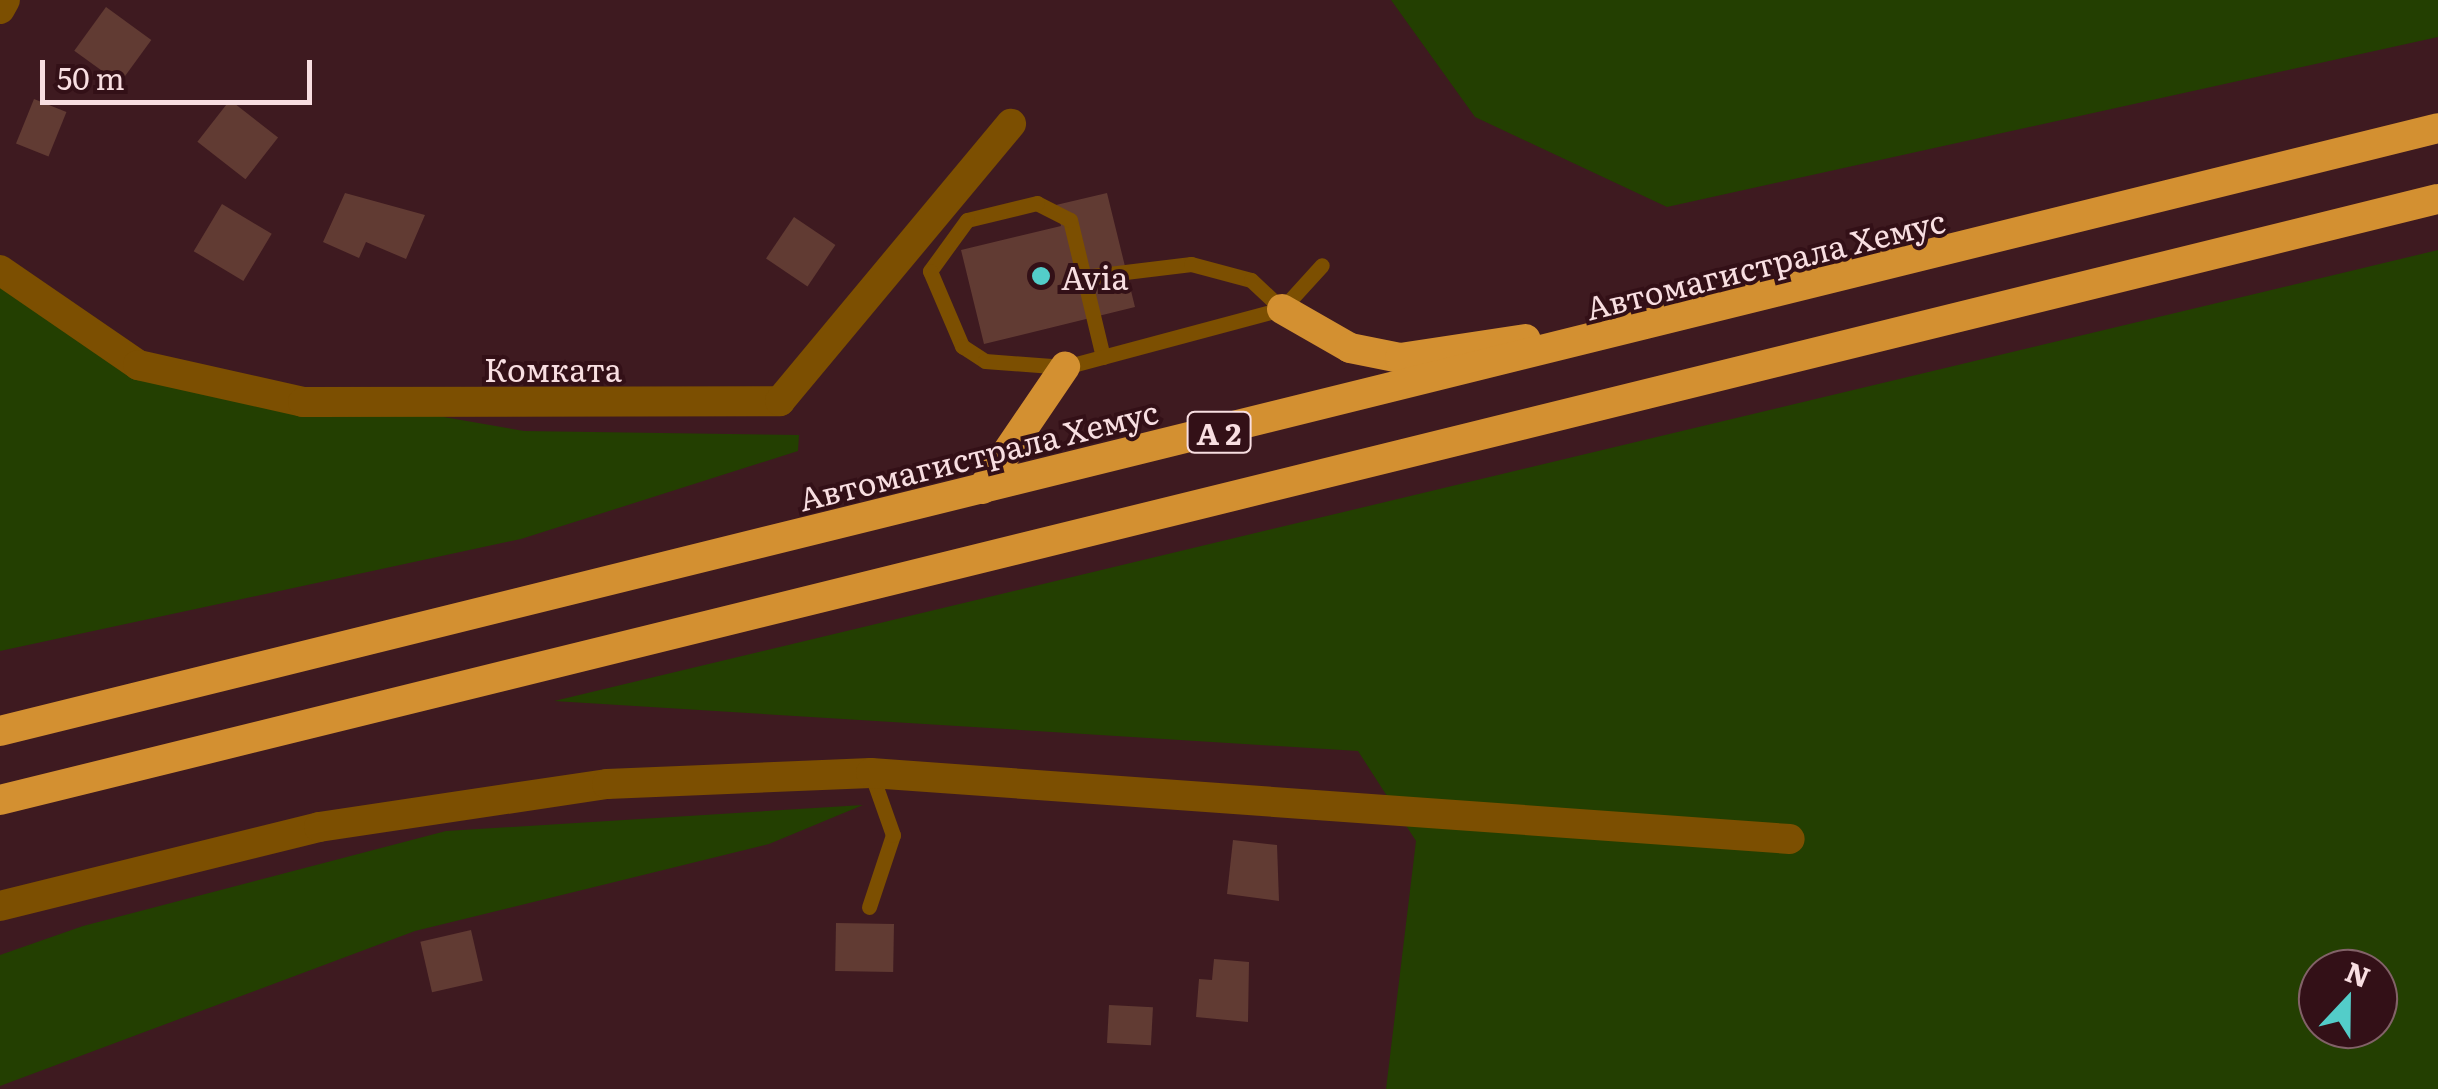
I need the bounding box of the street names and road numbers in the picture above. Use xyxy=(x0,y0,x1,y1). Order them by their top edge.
street label: Автомагистрала Хемус xyxy=(1581,200,1949,326)
street label: Комката xyxy=(484,349,622,387)
street label: Автомагистрала Хемус xyxy=(794,391,1162,517)
road number: A 2 xyxy=(1186,407,1252,457)

